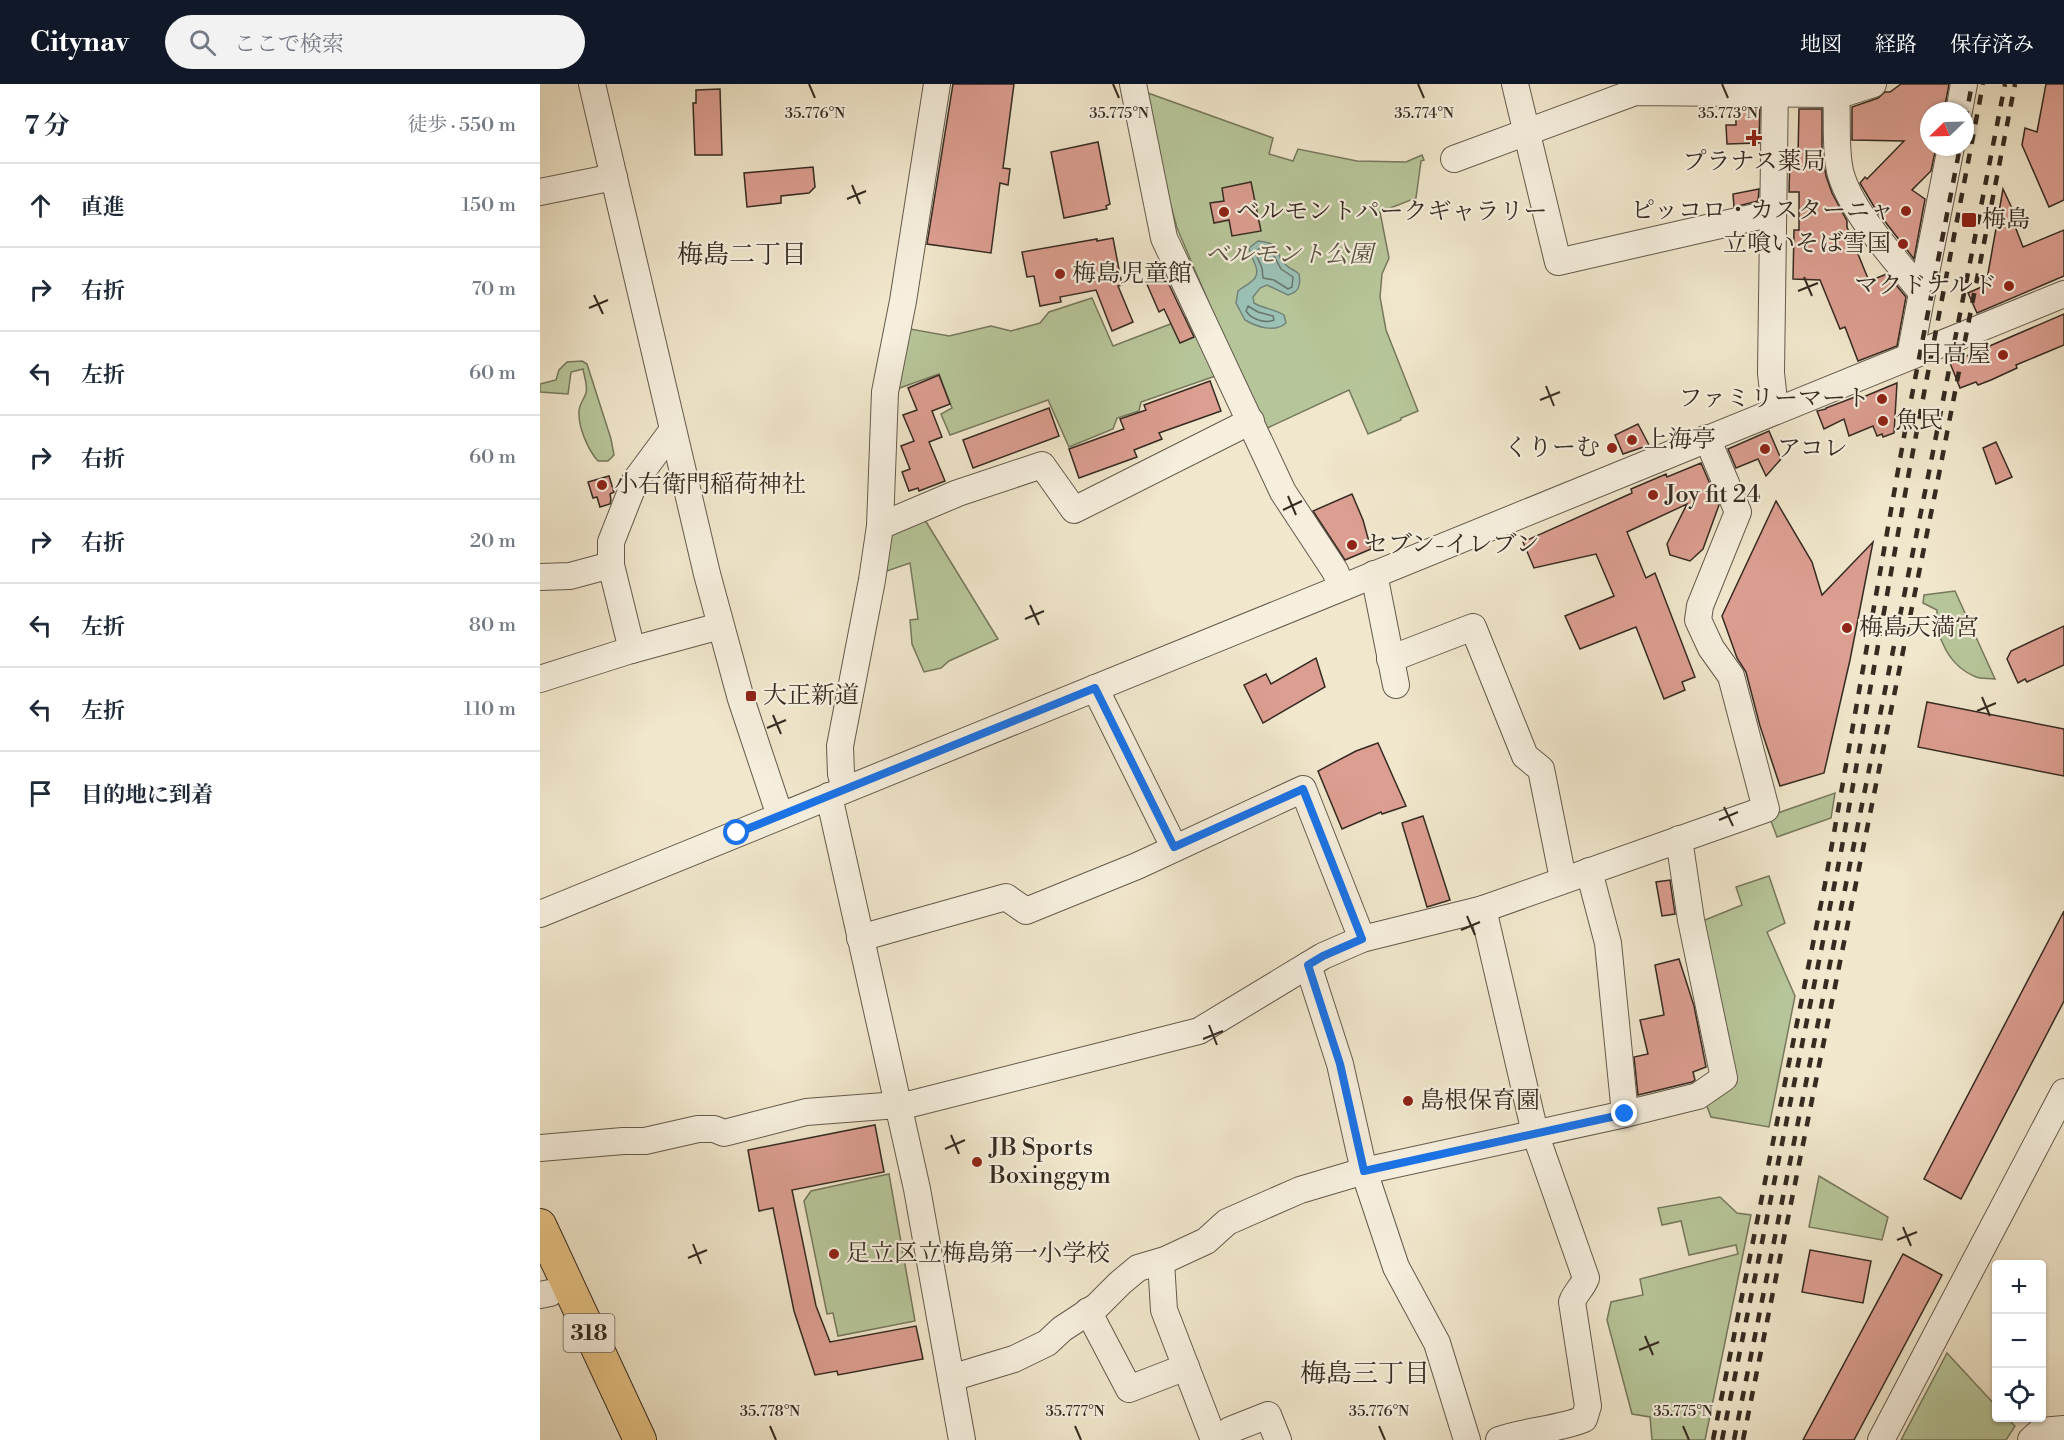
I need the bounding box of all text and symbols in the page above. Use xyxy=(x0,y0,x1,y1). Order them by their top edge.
search box xyxy=(165,15,585,69)
text: Citynav xyxy=(30,25,129,60)
icon: search xyxy=(186,26,219,59)
text: ここで検索 xyxy=(234,31,344,58)
text: 地図 xyxy=(1800,32,1842,58)
text: 経路 xyxy=(1875,32,1917,58)
text: 保存済み xyxy=(1950,32,2034,58)
north arrow xyxy=(1920,102,1974,156)
text: 35.776°N xyxy=(785,104,845,123)
text: 35.775°N xyxy=(1089,104,1149,123)
text: 35.774°N xyxy=(1394,104,1454,123)
text: 35.773°N xyxy=(1698,104,1758,123)
text: 7 分 xyxy=(24,110,70,142)
text: 徒歩 · 550 m xyxy=(408,113,516,138)
marker: プラナス薬局 xyxy=(1747,131,1761,145)
place label: プラナス薬局 xyxy=(1682,147,1826,177)
icon: ahead xyxy=(24,189,57,222)
text: 150 m xyxy=(461,193,516,218)
text: 直進 xyxy=(81,194,125,221)
place label: ピッコロ・カスターニャ xyxy=(1631,196,1894,226)
place label: ベルモントパークギャラリー xyxy=(1236,197,1548,227)
marker: ピッコロ・カスターニャ xyxy=(1899,204,1913,218)
marker: ベルモントパークギャラリー xyxy=(1217,205,1231,219)
place label: 梅島 xyxy=(1982,205,2030,235)
marker: 梅島 xyxy=(1960,211,1978,229)
place label: 立喰いそば雪国 xyxy=(1723,229,1891,259)
marker: 立喰いそば雪国 xyxy=(1896,237,1910,251)
district label: 梅島二丁目 xyxy=(677,239,807,271)
park label: ベルモント公園 xyxy=(1205,240,1377,270)
place label: 梅島児童館 xyxy=(1072,259,1192,289)
marker: 梅島児童館 xyxy=(1053,267,1067,281)
place label: マクドナルド xyxy=(1854,271,1997,301)
icon: right xyxy=(24,273,57,306)
text: 70 m xyxy=(472,277,516,302)
text: 右折 xyxy=(81,278,125,305)
marker: マクドナルド xyxy=(2002,279,2016,293)
place label: 日高屋 xyxy=(1919,340,1991,370)
marker: 日高屋 xyxy=(1996,348,2010,362)
icon: left xyxy=(24,357,57,390)
text: 60 m xyxy=(469,361,516,386)
text: 左折 xyxy=(81,362,125,389)
place label: ファミリーマート xyxy=(1678,384,1870,414)
marker: ファミリーマート xyxy=(1875,392,1889,406)
place label: 魚民 xyxy=(1895,406,1943,436)
marker: 魚民 xyxy=(1876,414,1890,428)
place label: 上海亭 xyxy=(1644,425,1716,455)
place label: くりーむ xyxy=(1504,433,1600,463)
marker: 上海亭 xyxy=(1625,433,1639,447)
place label: アコレ xyxy=(1777,434,1848,464)
icon: right xyxy=(24,441,57,474)
marker: くりーむ xyxy=(1605,441,1619,455)
marker: アコレ xyxy=(1758,442,1772,456)
text: 60 m xyxy=(469,445,516,470)
text: 右折 xyxy=(81,446,125,473)
place label: 小右衛門稲荷神社 xyxy=(614,470,806,500)
marker: 小右衛門稲荷神社 xyxy=(595,478,609,492)
place label: Joy fit 24 xyxy=(1664,480,1761,510)
marker: Joy fit 24 xyxy=(1646,488,1660,502)
icon: right xyxy=(24,525,57,558)
text: 20 m xyxy=(470,529,516,554)
text: 右折 xyxy=(81,530,125,557)
place label: セブン-イレブン xyxy=(1364,530,1540,560)
marker: セブン-イレブン xyxy=(1345,538,1359,552)
icon: left xyxy=(24,609,57,642)
text: 80 m xyxy=(469,613,516,638)
place label: 梅島天満宮 xyxy=(1859,613,1979,643)
text: 左折 xyxy=(81,614,125,641)
marker: 梅島天満宮 xyxy=(1840,621,1854,635)
place label: 大正新道 xyxy=(763,681,859,711)
marker: 大正新道 xyxy=(744,689,758,703)
icon: left xyxy=(24,693,57,726)
text: 110 m xyxy=(464,697,516,722)
text: 左折 xyxy=(81,698,125,725)
icon: arrive xyxy=(24,777,57,810)
text: 目的地に到着 xyxy=(81,782,213,809)
route start xyxy=(723,819,749,845)
place label: 島根保育園 xyxy=(1420,1086,1540,1116)
marker: 島根保育園 xyxy=(1401,1094,1415,1108)
route end xyxy=(1611,1100,1637,1126)
place label: JB Sports Boxinggym xyxy=(988,1133,1111,1191)
marker: JB Sports Boxinggym xyxy=(970,1155,984,1169)
place label: 足立区立梅島第一小学校 xyxy=(846,1239,1110,1269)
marker: 足立区立梅島第一小学校 xyxy=(827,1247,841,1261)
map controls xyxy=(1992,1260,2046,1422)
button: + xyxy=(1992,1260,2046,1314)
road number: 318 xyxy=(563,1314,614,1352)
button: − xyxy=(1992,1314,2046,1368)
district label: 梅島三丁目 xyxy=(1300,1358,1430,1390)
button: locate xyxy=(1992,1368,2046,1422)
text: 35.778°N xyxy=(740,1402,800,1421)
text: 35.777°N xyxy=(1045,1402,1105,1421)
text: 35.776°N xyxy=(1349,1402,1409,1421)
text: 35.775°N xyxy=(1653,1402,1713,1421)

